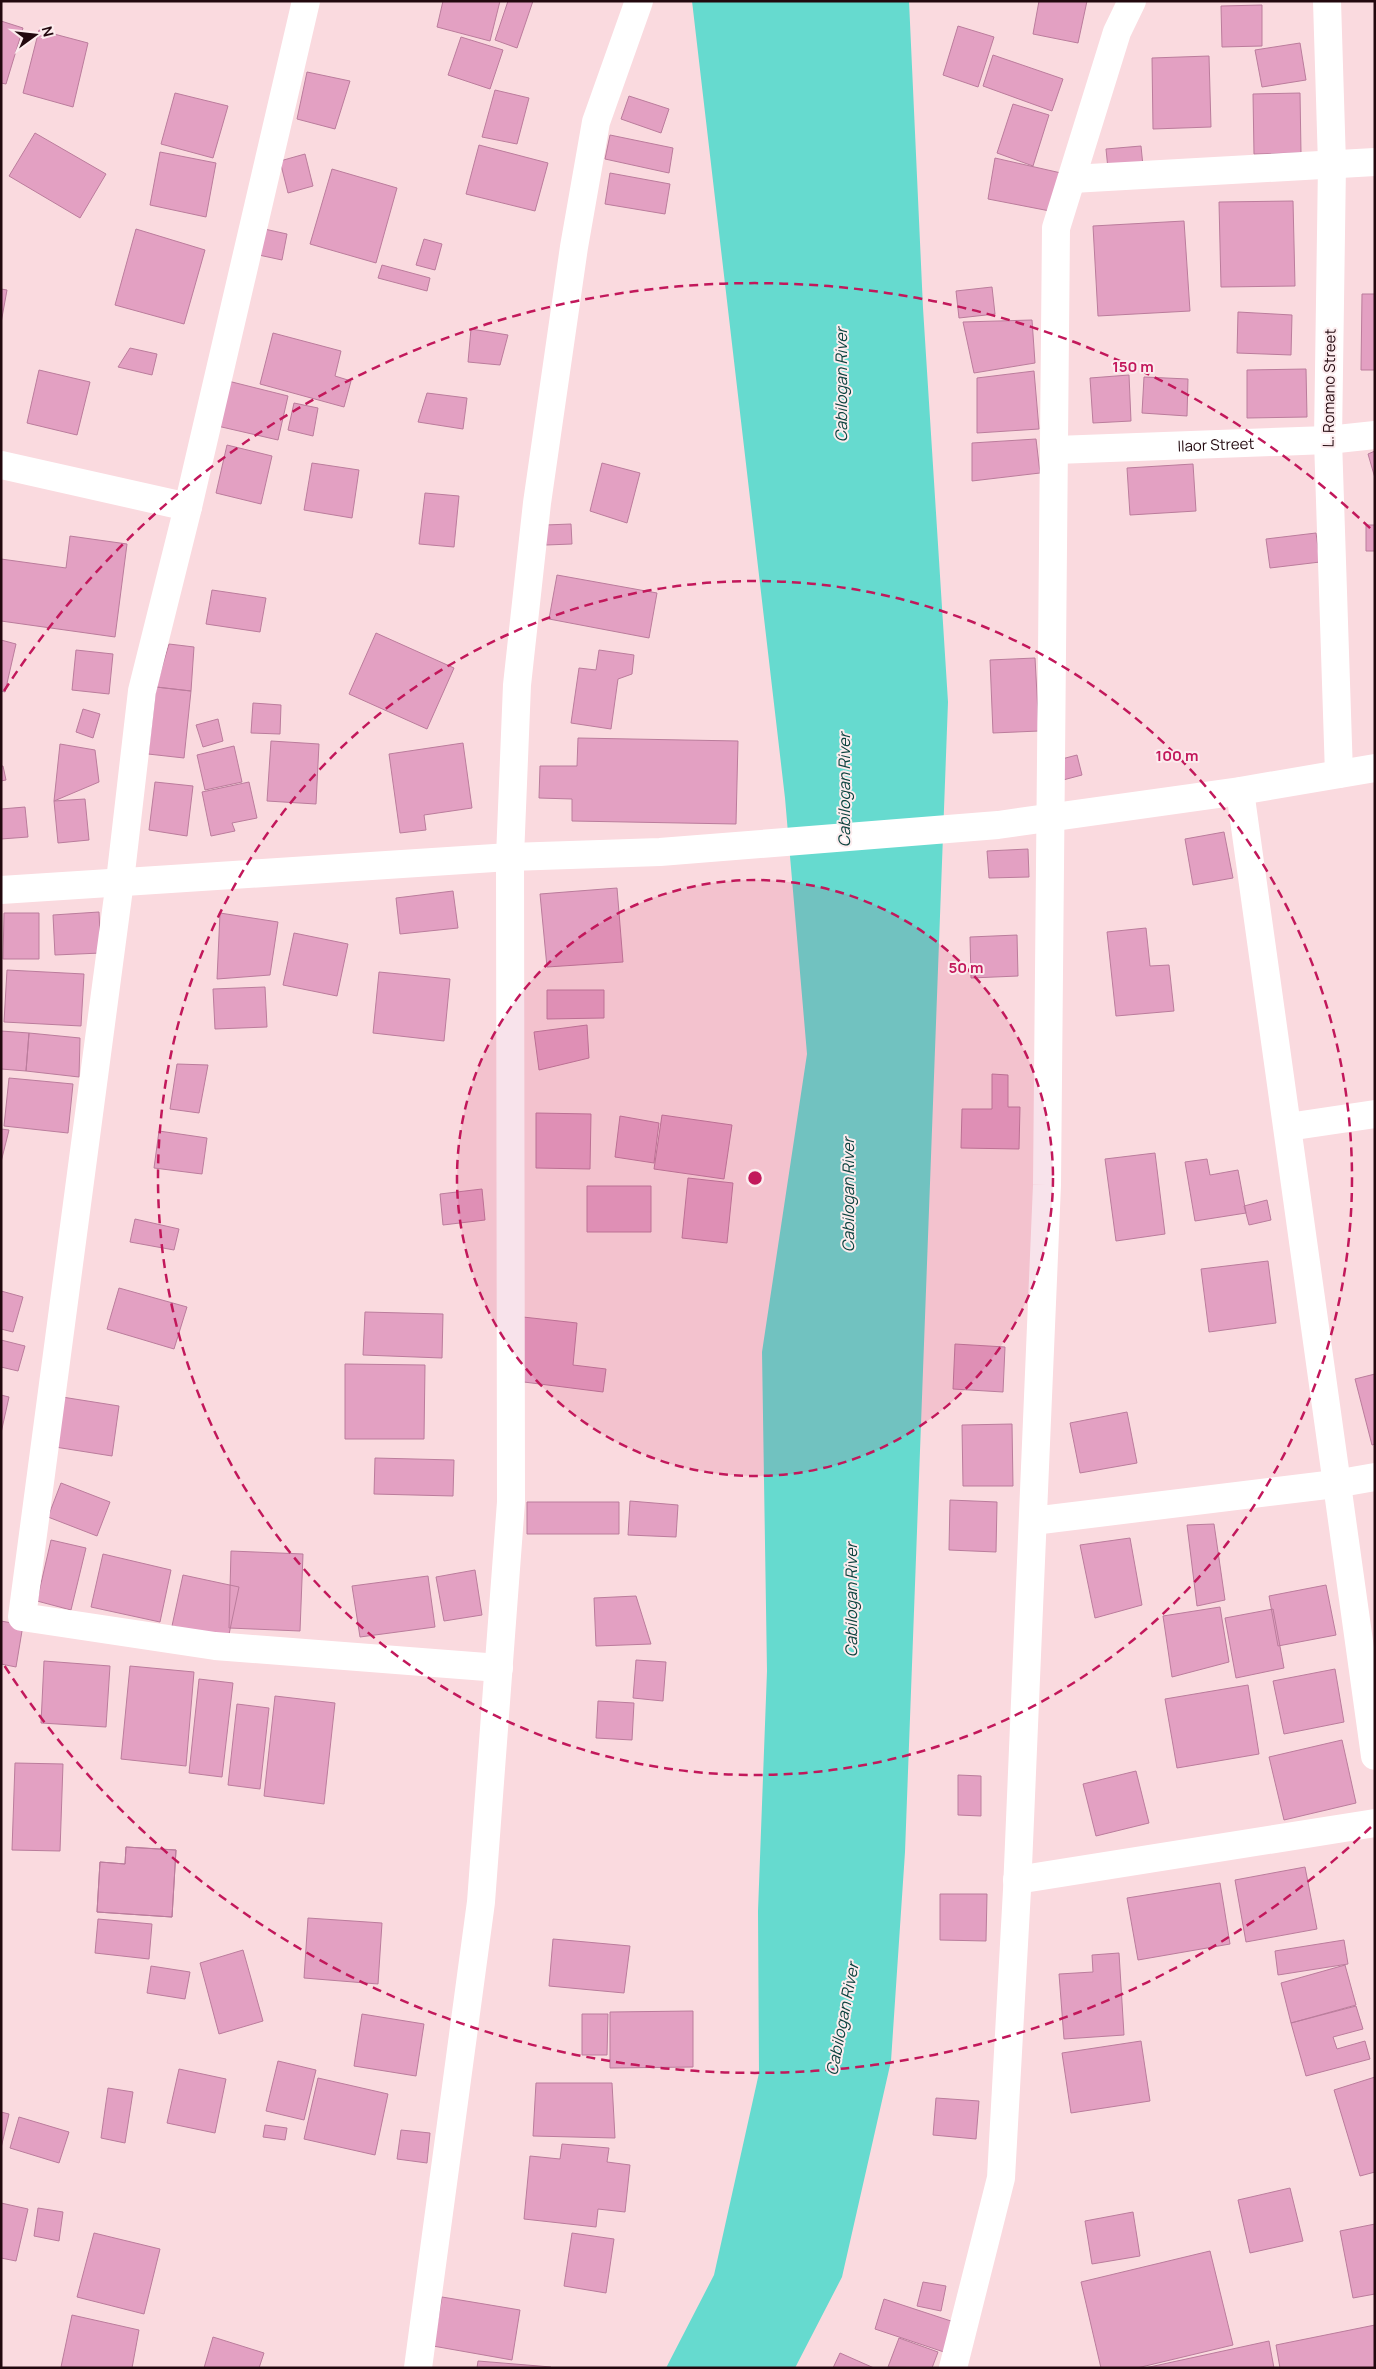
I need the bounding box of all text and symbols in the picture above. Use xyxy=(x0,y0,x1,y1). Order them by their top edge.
north arrow xyxy=(10,10,60,60)
text: N xyxy=(38,24,59,39)
water label: Cabilogan River xyxy=(830,325,852,442)
street label: L. Romano Street xyxy=(1317,329,1341,447)
text: 150 m xyxy=(1112,356,1154,377)
street label: Ilaor Street xyxy=(1177,432,1255,456)
water label: Cabilogan River xyxy=(833,730,855,847)
text: 100 m xyxy=(1156,745,1198,766)
text: 50 m xyxy=(948,957,984,978)
water label: Cabilogan River xyxy=(837,1135,859,1252)
centre of rings xyxy=(746,1169,764,1187)
water label: Cabilogan River xyxy=(840,1540,862,1657)
water label: Cabilogan River xyxy=(820,1958,864,2077)

